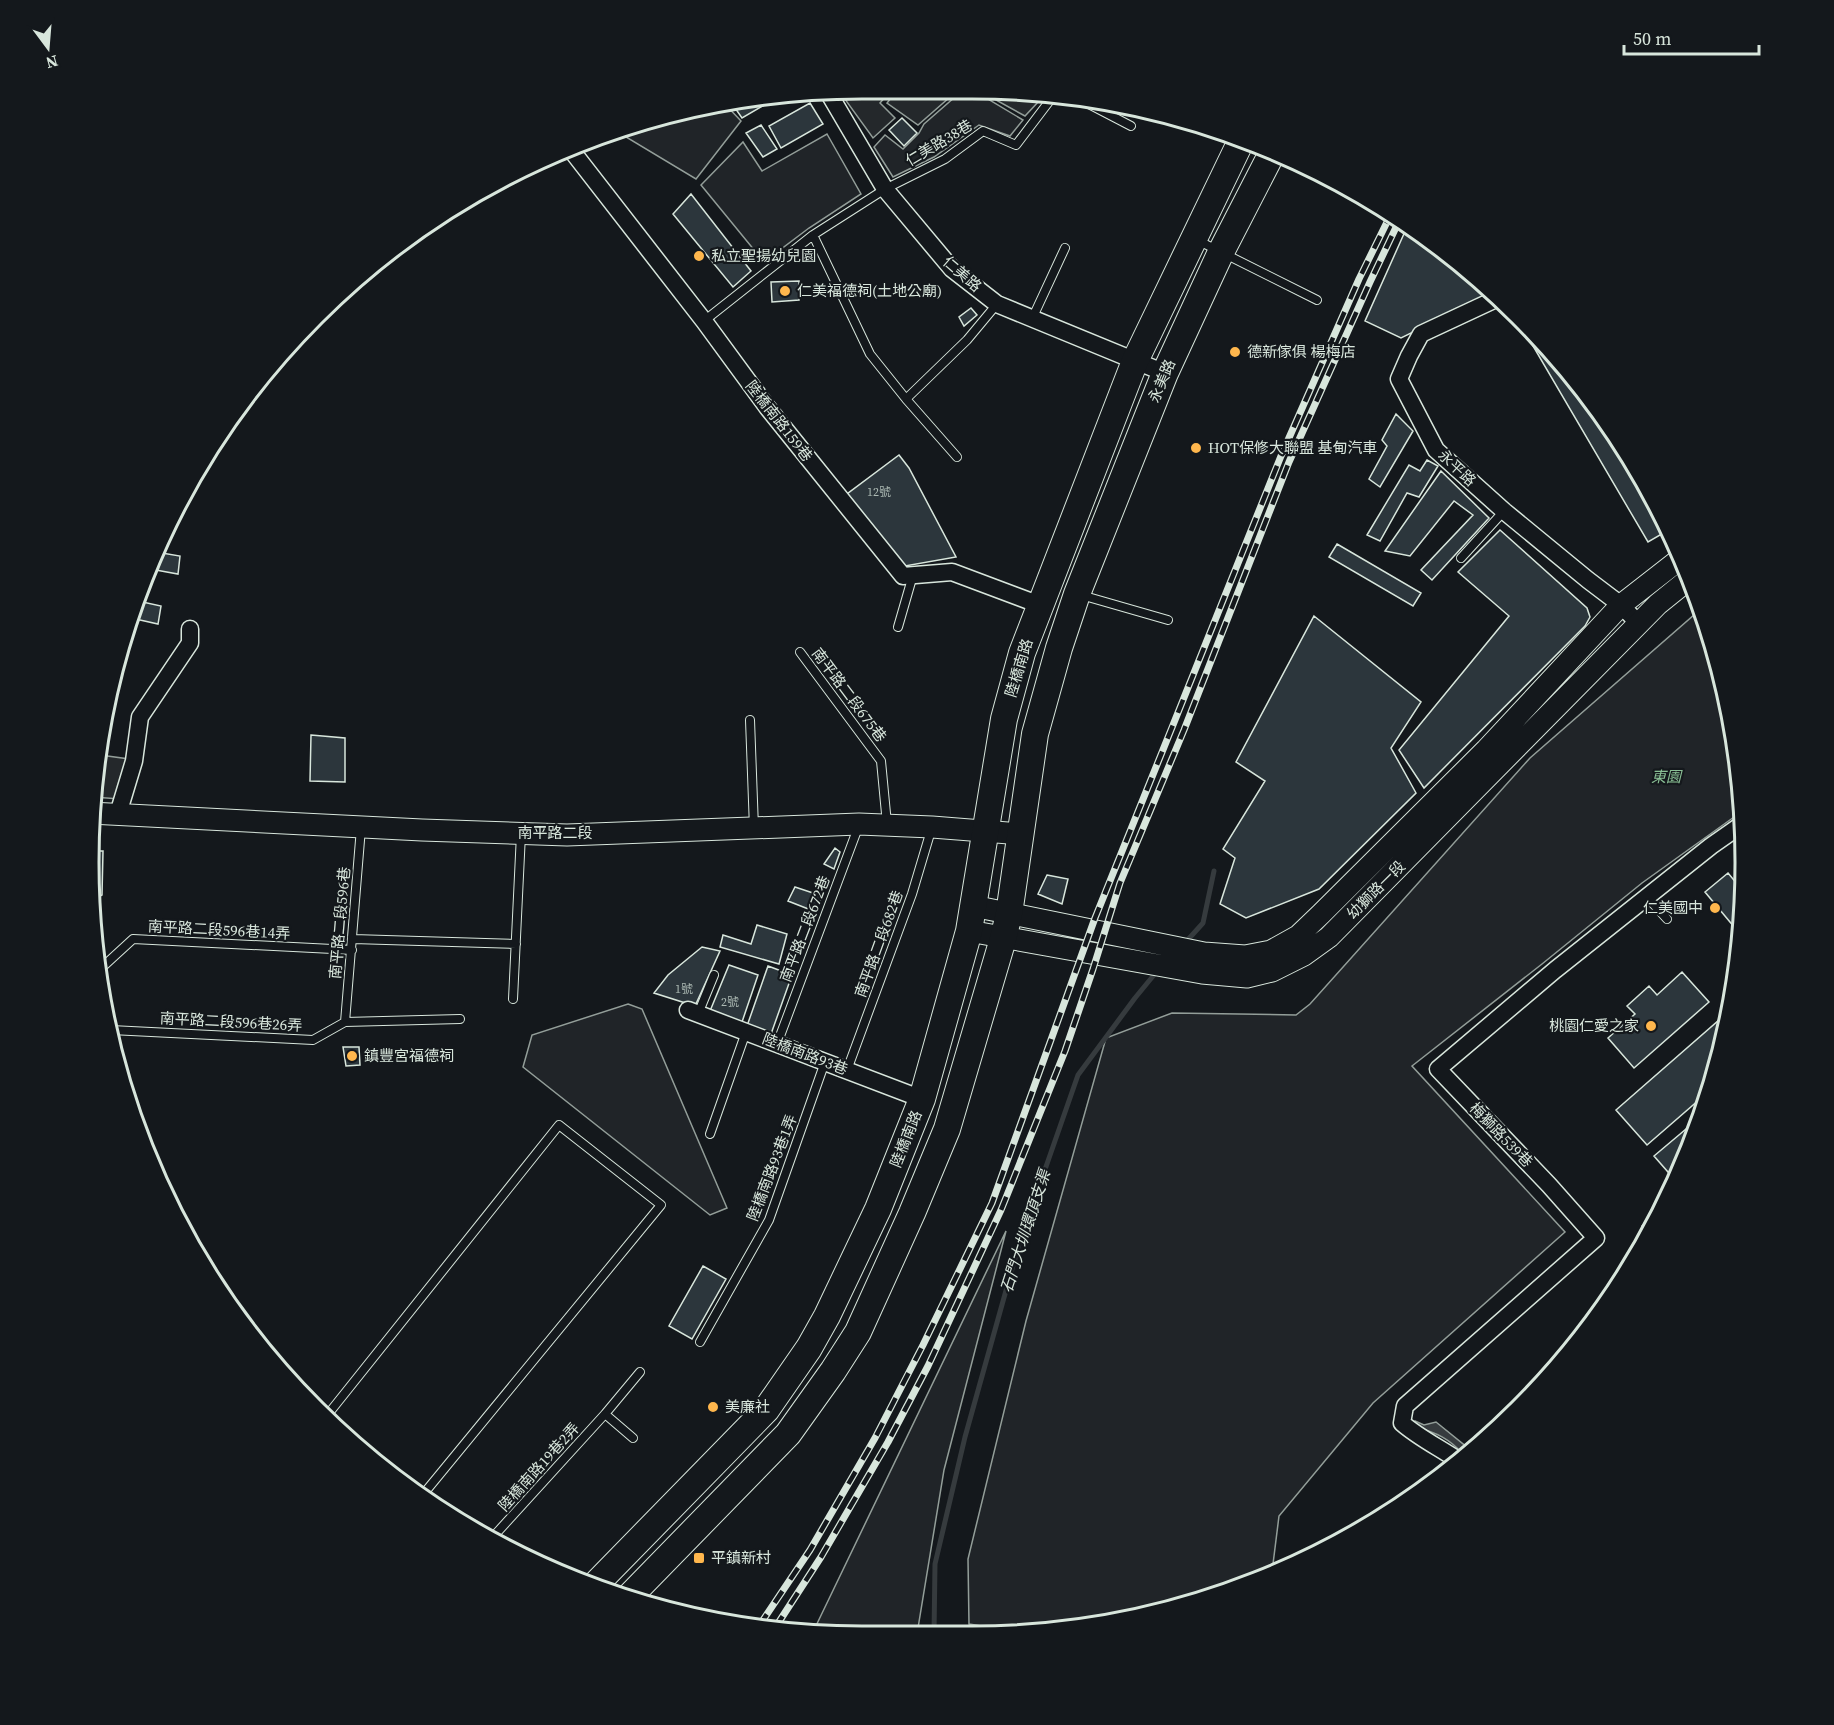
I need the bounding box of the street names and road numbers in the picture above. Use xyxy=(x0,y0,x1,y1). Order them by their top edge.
street label: 仁美路38巷 xyxy=(901,114,976,171)
street label: 仁美路 xyxy=(938,251,986,296)
street label: 永美路 xyxy=(1143,356,1180,406)
street label: 陸橋南路159巷 xyxy=(741,376,818,466)
street label: 永平路 xyxy=(1434,445,1481,491)
street label: 陸橋南路 xyxy=(1000,636,1037,700)
street label: 南平路二段675巷 xyxy=(807,643,892,746)
street label: 南平路二段 xyxy=(517,822,593,843)
street label: 幼獅路一段 xyxy=(1342,856,1410,924)
street label: 南平路二段596巷 xyxy=(324,866,355,980)
street label: 南平路二段672巷 xyxy=(775,873,834,985)
street label: 南平路二段682巷 xyxy=(849,887,908,1000)
street label: 南平路二段596巷14弄 xyxy=(147,915,291,944)
street label: 南平路二段596巷26弄 xyxy=(159,1007,303,1036)
street label: 陸橋南路93巷 xyxy=(759,1028,851,1079)
street label: 梅獅路539巷 xyxy=(1465,1098,1538,1172)
street label: 陸橋南路 xyxy=(885,1107,927,1171)
street label: 陸橋南路93巷1弄 xyxy=(742,1112,801,1224)
street label: 陸橋南路19巷2弄 xyxy=(493,1418,584,1515)

